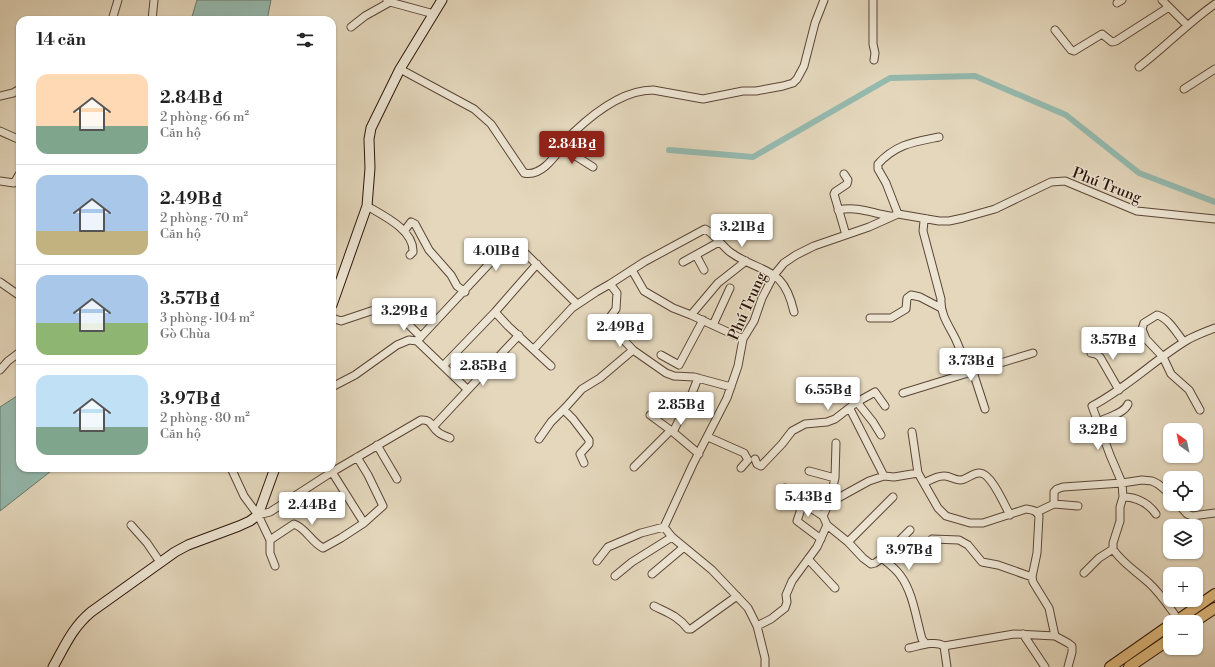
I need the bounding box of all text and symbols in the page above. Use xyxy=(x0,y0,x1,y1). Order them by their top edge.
text: 14 căn xyxy=(36,29,86,51)
icon: filters xyxy=(294,29,316,51)
text: 2.84B ₫ xyxy=(160,87,222,109)
icon: home xyxy=(68,90,116,138)
text: 2 phòng · 66 m² xyxy=(160,109,249,125)
text: Căn hộ xyxy=(160,125,201,141)
pin: 2.84B ₫ xyxy=(535,131,609,165)
text: 2.84B ₫ xyxy=(548,136,596,152)
street label: Phú Trung xyxy=(1069,164,1144,207)
text: 2.49B ₫ xyxy=(160,188,222,210)
icon: home xyxy=(68,191,116,239)
text: 2 phòng · 70 m² xyxy=(160,210,248,226)
pin: 3.21B ₫ xyxy=(705,214,779,248)
text: 3.21B ₫ xyxy=(720,219,764,235)
text: Căn hộ xyxy=(160,226,201,242)
pin: 4.01B ₫ xyxy=(459,238,533,272)
text: 4.01B ₫ xyxy=(473,243,519,259)
street label: Phú Trung xyxy=(724,269,771,343)
text: 3.57B ₫ xyxy=(160,288,219,310)
icon: home xyxy=(68,291,116,339)
pin: 3.29B ₫ xyxy=(367,298,441,332)
text: 3.29B ₫ xyxy=(381,303,427,319)
text: 3 phòng · 104 m² xyxy=(160,310,255,326)
pin: 2.49B ₫ xyxy=(583,314,657,348)
text: 2.49B ₫ xyxy=(596,319,644,335)
text: Gò Chùa xyxy=(160,326,210,342)
pin: 3.57B ₫ xyxy=(1076,327,1150,361)
text: 3.57B ₫ xyxy=(1090,332,1136,348)
pin: 3.73B ₫ xyxy=(934,348,1008,382)
pin: 2.85B ₫ xyxy=(446,353,520,387)
text: 3.73B ₫ xyxy=(948,353,994,369)
text: 2.85B ₫ xyxy=(460,358,506,374)
pin: 6.55B ₫ xyxy=(791,377,865,411)
text: 6.55B ₫ xyxy=(805,382,851,398)
text: 3.97B ₫ xyxy=(160,388,220,410)
icon: home xyxy=(68,391,116,439)
pin: 2.85B ₫ xyxy=(644,392,718,426)
text: 2.85B ₫ xyxy=(658,397,704,413)
text: 2 phòng · 80 m² xyxy=(160,410,250,426)
pin: 3.2B ₫ xyxy=(1065,417,1131,451)
text: 3.2B ₫ xyxy=(1079,422,1117,438)
north arrow xyxy=(1163,423,1203,463)
map controls xyxy=(1163,423,1203,655)
text: Căn hộ xyxy=(160,426,201,442)
button: locate xyxy=(1163,471,1203,511)
pin: 5.43B ₫ xyxy=(771,484,845,518)
text: 5.43B ₫ xyxy=(785,489,831,505)
pin: 2.44B ₫ xyxy=(275,492,349,526)
text: 2.44B ₫ xyxy=(288,497,336,513)
button: layers xyxy=(1163,519,1203,559)
pin: 3.97B ₫ xyxy=(872,537,946,571)
text: 3.97B ₫ xyxy=(886,542,932,558)
button: + xyxy=(1163,567,1203,607)
button: − xyxy=(1163,615,1203,655)

